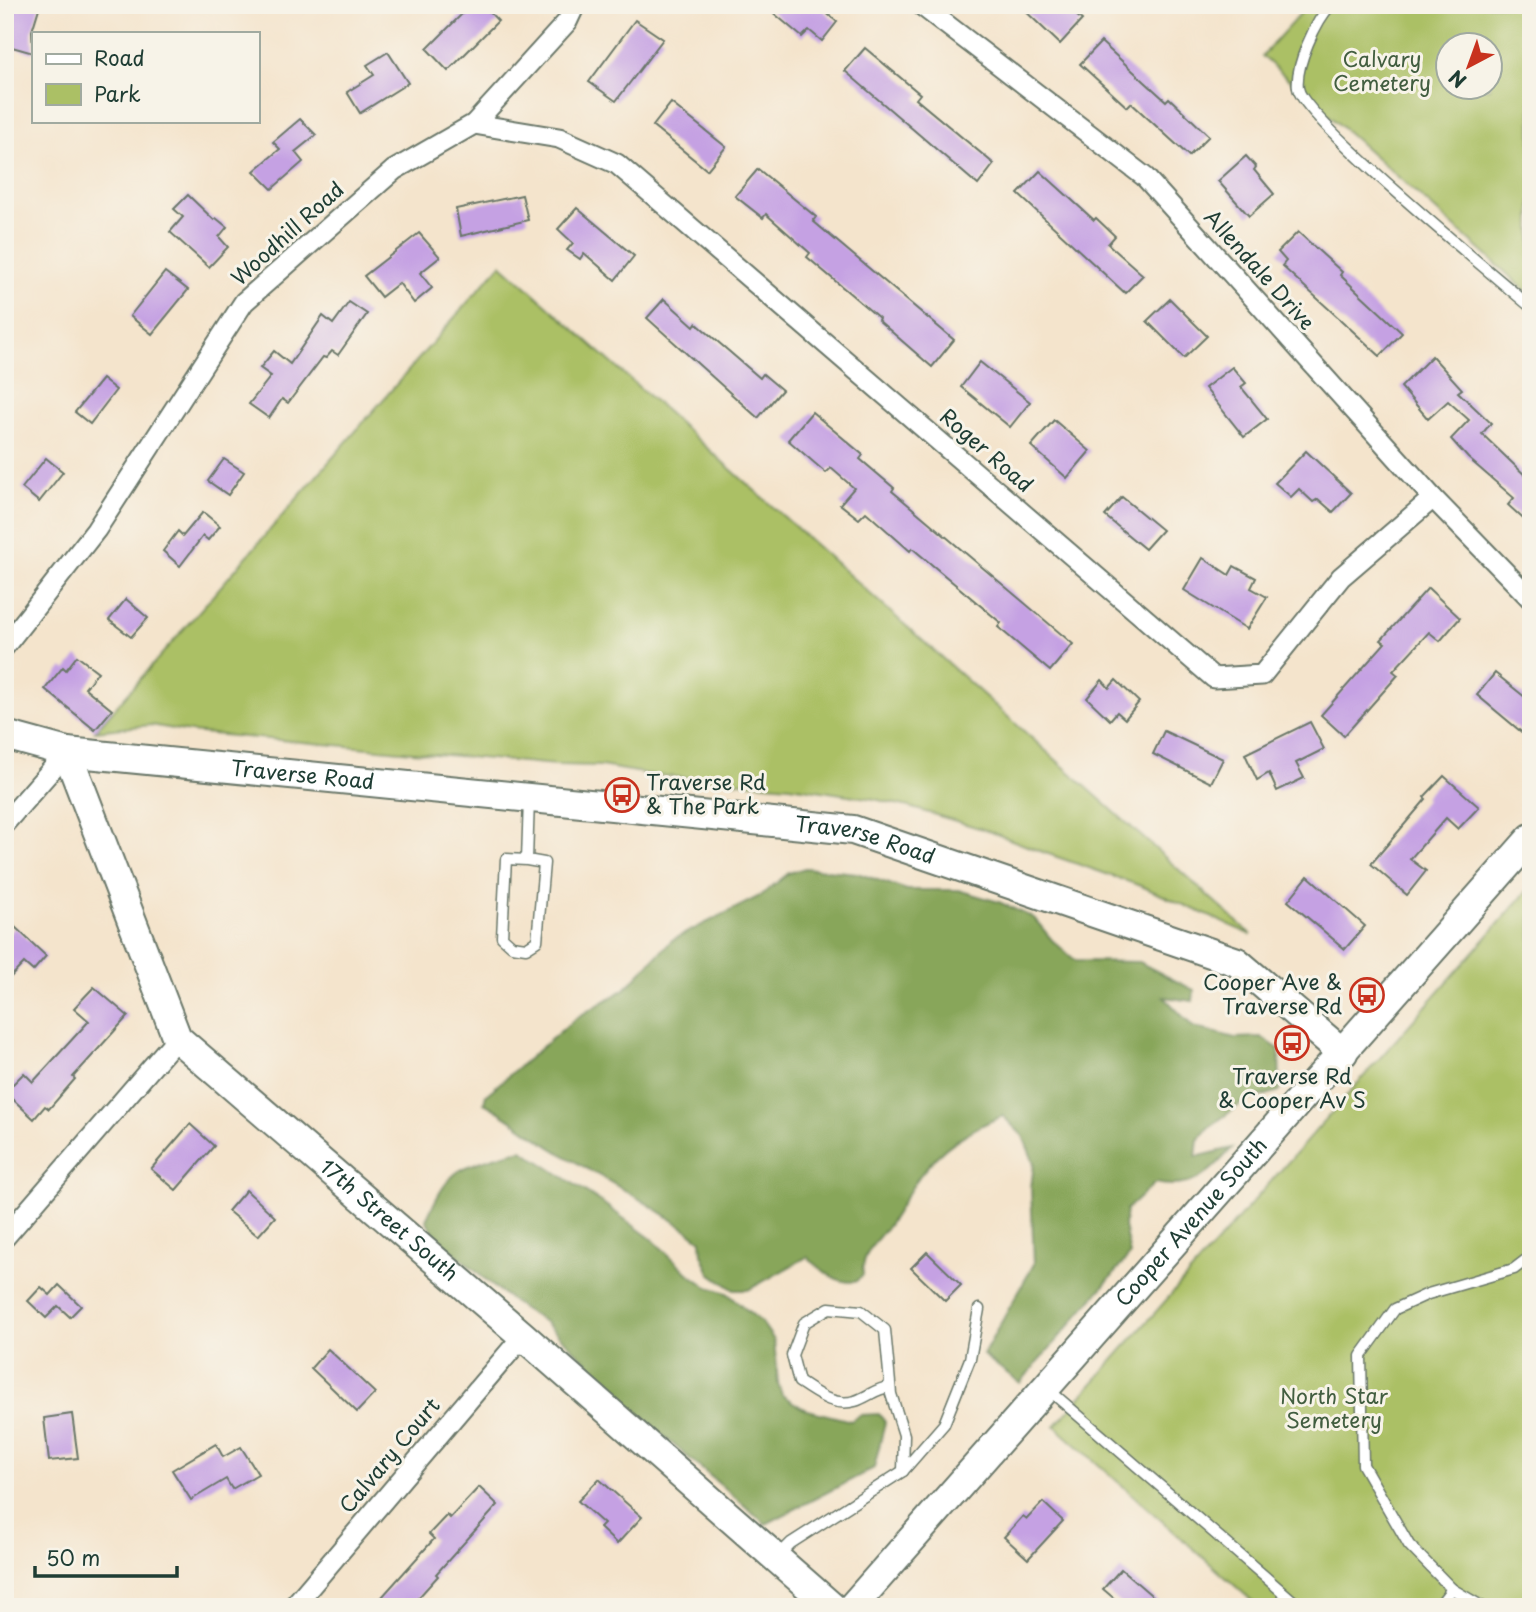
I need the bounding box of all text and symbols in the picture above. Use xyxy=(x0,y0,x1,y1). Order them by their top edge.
legend xyxy=(32,32,259,122)
north arrow xyxy=(1434,32,1504,102)
text: Road xyxy=(94,41,145,73)
park label: Calvary Cemetery xyxy=(1333,42,1431,98)
text: N xyxy=(1442,64,1472,95)
text: Park xyxy=(94,77,141,109)
street label: Woodhill Road xyxy=(223,173,350,292)
street label: Allendale Drive xyxy=(1197,201,1324,336)
street label: Roger Road xyxy=(934,400,1041,499)
street label: Traverse Road xyxy=(229,750,376,796)
place label: Traverse Rd & The Park xyxy=(646,765,766,821)
bus stop icon: Traverse Rd & The Park xyxy=(603,776,641,814)
street label: Traverse Road xyxy=(794,806,940,871)
place label: Cooper Ave & Traverse Rd xyxy=(1203,965,1342,1021)
bus stop icon: Cooper Ave & Traverse Rd xyxy=(1348,976,1386,1014)
bus stop icon: Traverse Rd & Cooper Av S xyxy=(1273,1024,1311,1062)
place label: Traverse Rd & Cooper Av S xyxy=(1218,1059,1366,1115)
street label: Cooper Avenue South xyxy=(1106,1129,1274,1313)
street label: 17th Street South xyxy=(314,1150,467,1288)
park label: North Star Semetery xyxy=(1280,1379,1389,1435)
street label: Calvary Court xyxy=(330,1390,447,1520)
scale bar xyxy=(35,1535,177,1579)
text: 50 m xyxy=(46,1541,100,1573)

